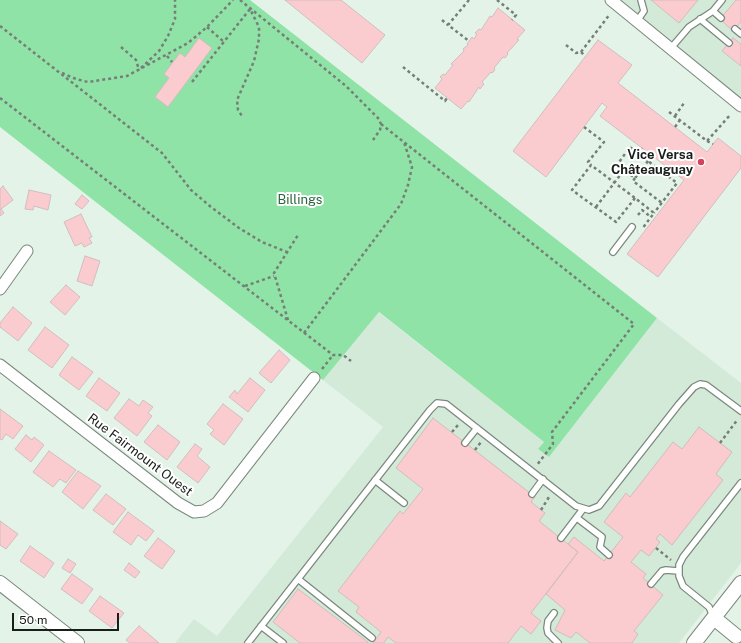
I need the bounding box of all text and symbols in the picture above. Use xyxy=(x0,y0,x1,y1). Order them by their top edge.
place label: Vice Versa Châteauguay xyxy=(611,147,693,178)
marker: Vice Versa Châteauguay xyxy=(696,157,706,167)
park label: Billings xyxy=(278,192,322,208)
street label: Rue Fairmount Ouest xyxy=(84,410,196,500)
scale bar xyxy=(14,605,121,631)
text: 50 m xyxy=(19,613,47,627)

